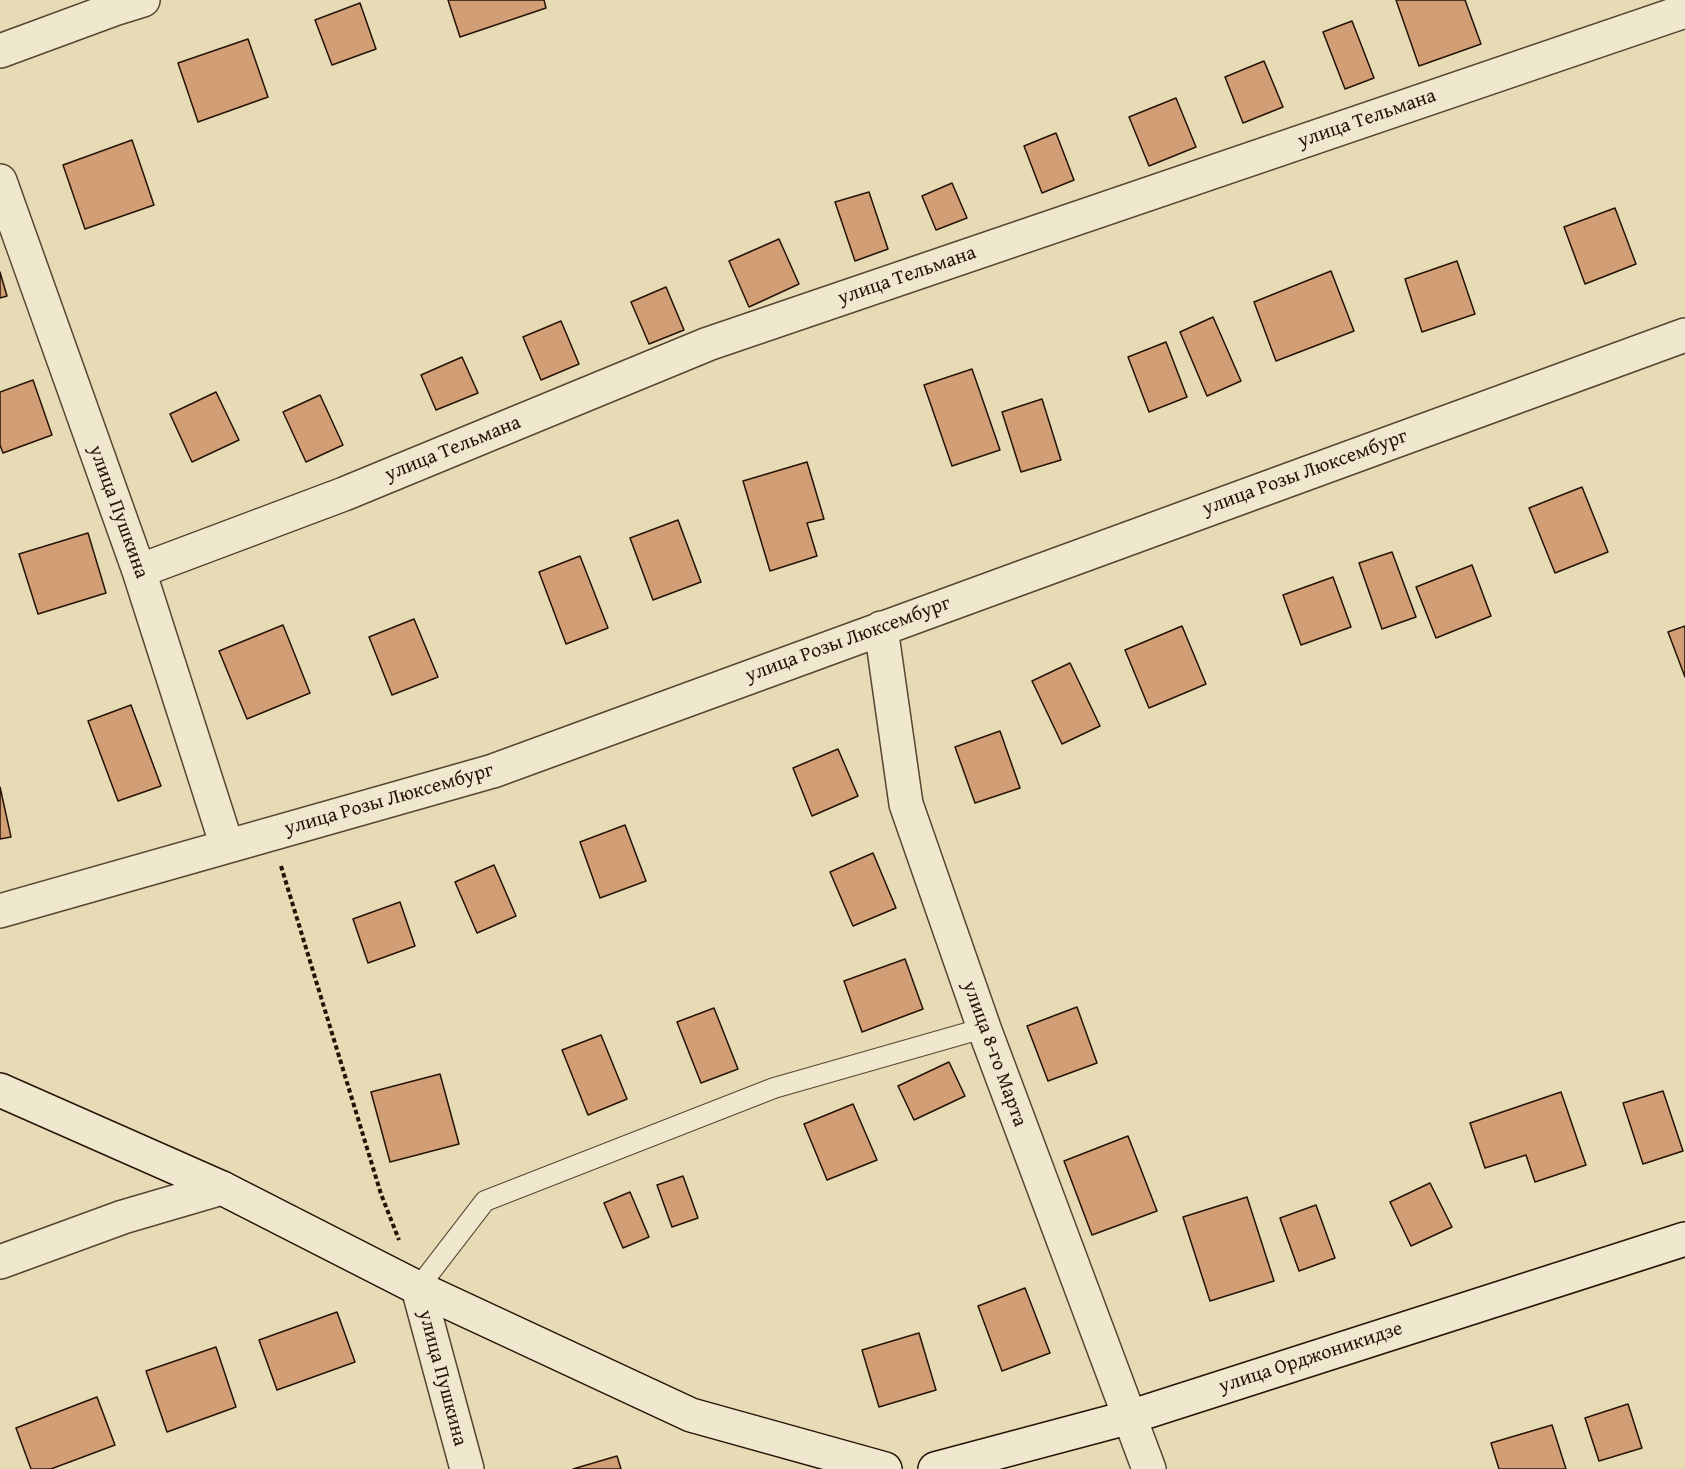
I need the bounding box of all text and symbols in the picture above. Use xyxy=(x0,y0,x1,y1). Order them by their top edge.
street label: улица Тельмана xyxy=(1295,84,1439,154)
street label: улица Тельмана xyxy=(835,241,979,311)
street label: улица Тельмана xyxy=(382,411,524,487)
street label: улица Розы Люксембург xyxy=(1199,425,1411,521)
street label: улица Пушкина xyxy=(83,442,153,582)
street label: улица Розы Люксембург xyxy=(742,592,954,688)
street label: улица Розы Люксембург xyxy=(282,759,496,841)
street label: улица 8-го Марта xyxy=(957,978,1031,1130)
street label: улица Пушкина xyxy=(412,1307,472,1449)
street label: улица Орджоникидзе xyxy=(1216,1317,1406,1399)

